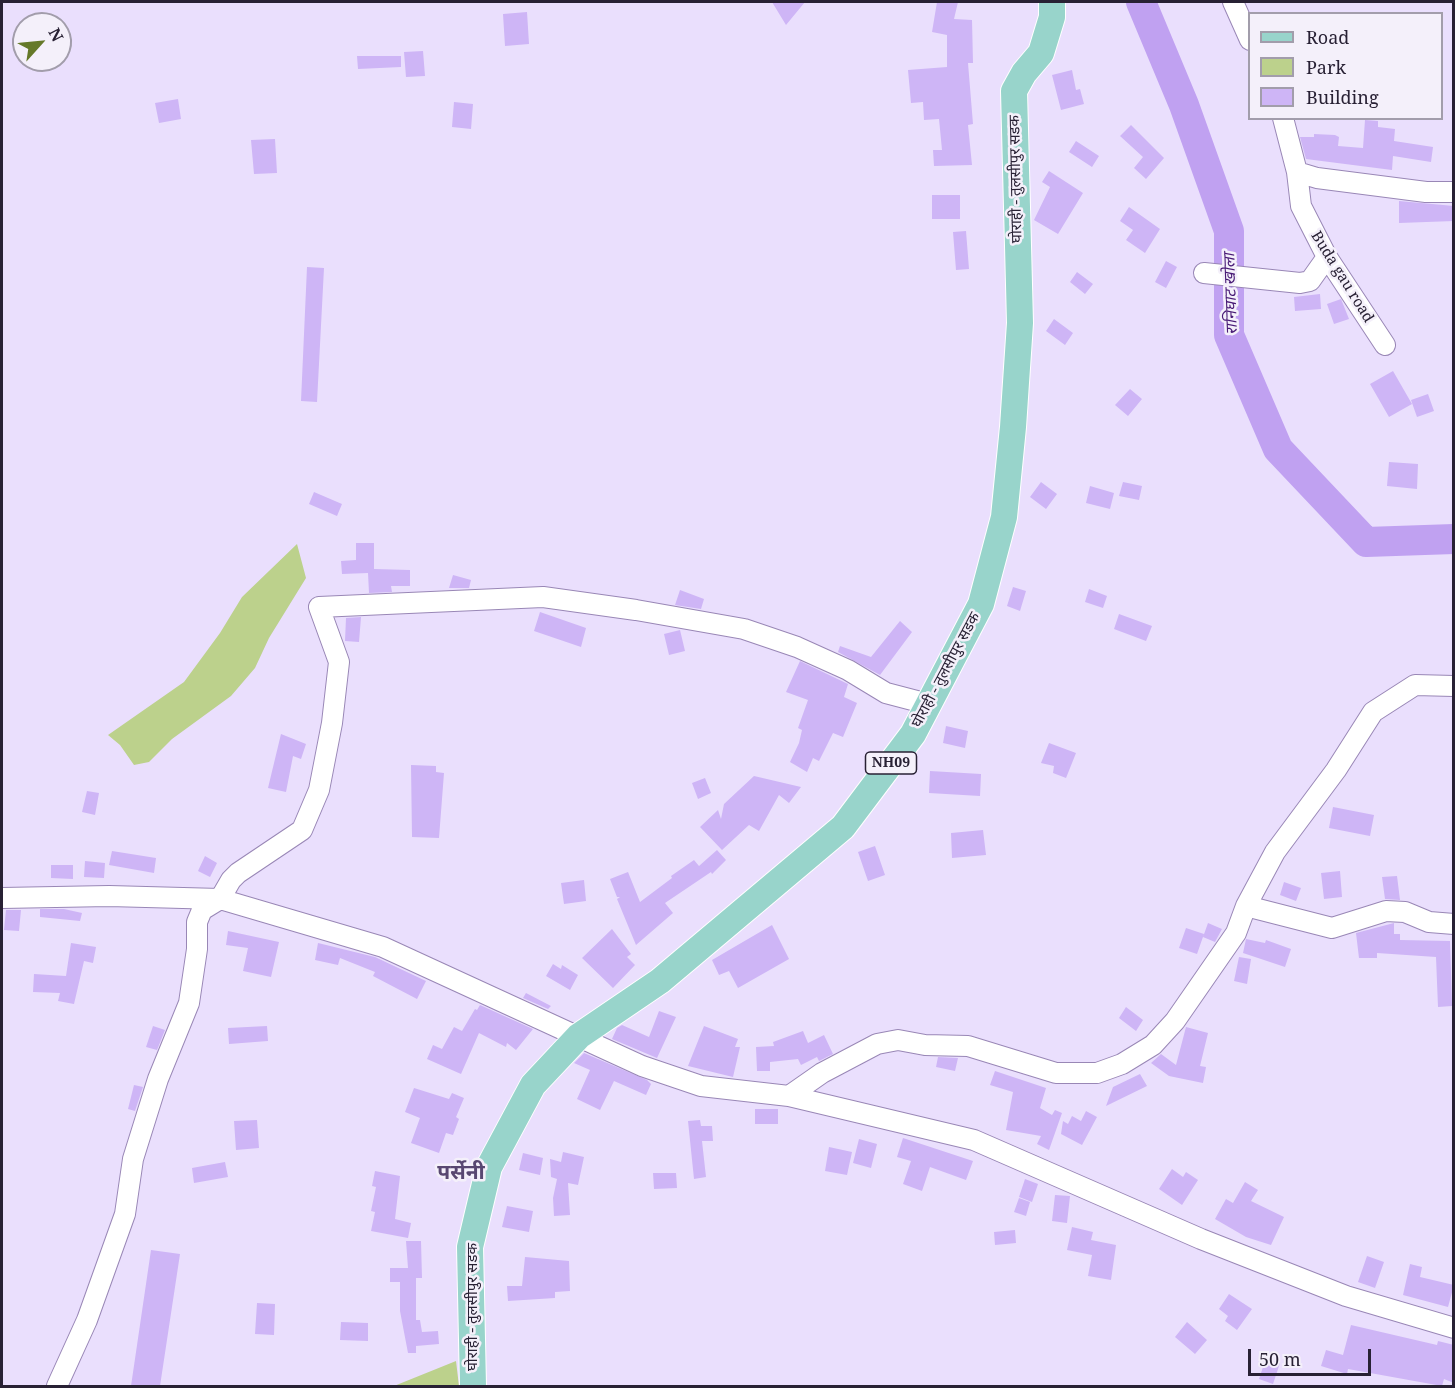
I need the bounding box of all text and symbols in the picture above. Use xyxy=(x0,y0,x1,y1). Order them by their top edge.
north arrow xyxy=(12,12,72,72)
legend xyxy=(1248,12,1443,120)
text: N xyxy=(44,24,69,45)
text: Road xyxy=(1306,25,1349,49)
text: Park xyxy=(1306,55,1346,79)
text: Building xyxy=(1306,85,1379,109)
street label: घोराही - तुलसीपुर सडक xyxy=(1006,115,1026,243)
street label: Buda gau road xyxy=(1307,228,1377,326)
water label: रानिघाट खोला xyxy=(1220,253,1242,335)
street label: घोराही - तुलसीपुर सडक xyxy=(908,609,984,731)
road number: NH09 xyxy=(866,752,916,774)
district label: पर्सेनी xyxy=(437,1160,485,1186)
street label: घोराही - तुलसीपुर सडक xyxy=(464,1243,482,1371)
scale bar xyxy=(1251,1337,1374,1375)
text: 50 m xyxy=(1259,1347,1301,1371)

